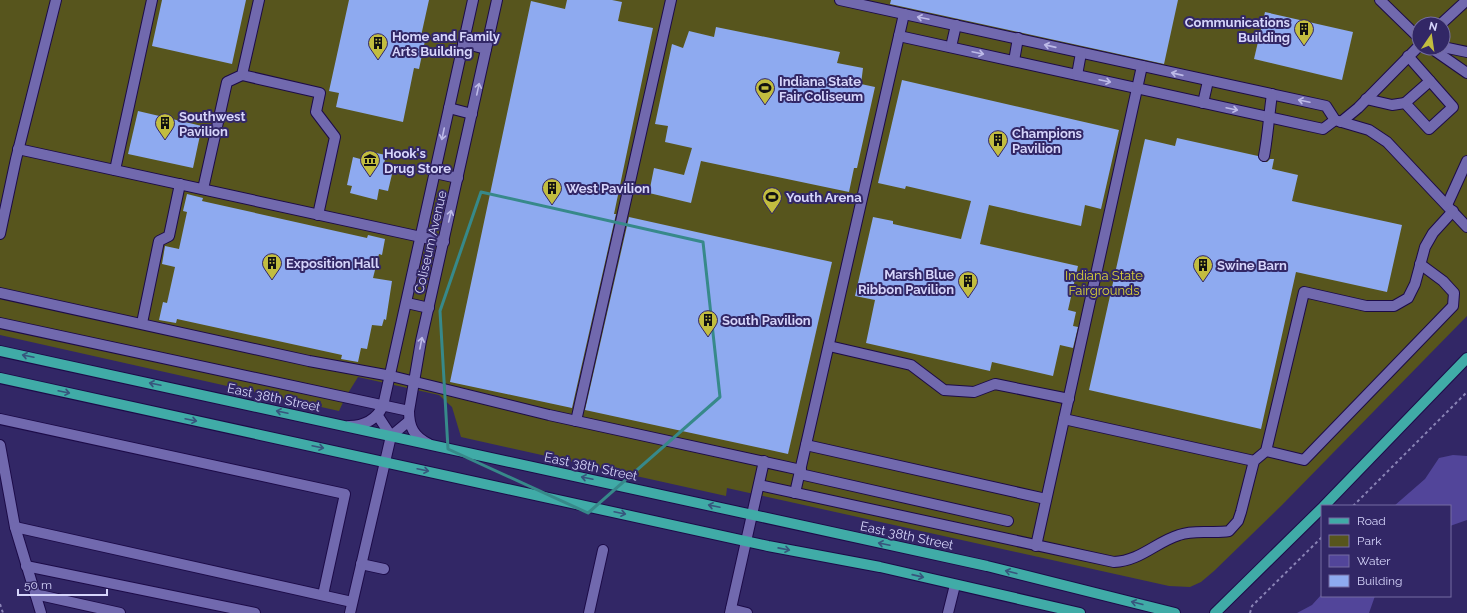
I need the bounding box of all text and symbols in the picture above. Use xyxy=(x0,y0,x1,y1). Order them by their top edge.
one-way arrow xyxy=(917,14,930,22)
place label: Communications Building xyxy=(1185,15,1291,45)
north arrow xyxy=(1411,16,1451,56)
building icon: Communications Building xyxy=(1293,18,1315,46)
text: N xyxy=(1428,19,1439,34)
place label: Home and Family Arts Building xyxy=(392,29,500,59)
building icon: Home and Family Arts Building xyxy=(367,32,389,60)
one-way arrow xyxy=(1044,41,1057,49)
one-way arrow xyxy=(971,49,984,57)
one-way arrow xyxy=(1171,69,1184,77)
place label: Indiana State Fair Coliseum xyxy=(779,74,863,104)
sports icon: Indiana State Fair Coliseum xyxy=(754,77,776,105)
one-way arrow xyxy=(1098,78,1111,86)
one-way arrow xyxy=(474,83,482,96)
one-way arrow xyxy=(1298,97,1311,105)
one-way arrow xyxy=(1225,106,1238,114)
place label: Southwest Pavilion xyxy=(179,109,245,139)
building icon: Southwest Pavilion xyxy=(154,112,176,140)
place label: Champions Pavilion xyxy=(1012,126,1083,156)
one-way arrow xyxy=(439,127,447,140)
building icon: Champions Pavilion xyxy=(987,129,1009,157)
place label: Hook's Drug Store xyxy=(384,146,451,176)
museum icon: Hook's Drug Store xyxy=(359,149,381,177)
building icon: West Pavilion xyxy=(541,177,563,205)
place label: West Pavilion xyxy=(566,181,650,196)
sports icon: Youth Arena xyxy=(761,186,783,214)
street label: Coliseum Avenue xyxy=(411,189,450,295)
place label: Youth Arena xyxy=(786,190,862,205)
one-way arrow xyxy=(446,210,454,223)
building icon: Exposition Hall xyxy=(261,252,283,280)
building icon: Swine Barn xyxy=(1192,254,1214,282)
place label: Exposition Hall xyxy=(286,256,380,271)
place label: Swine Barn xyxy=(1217,258,1287,273)
place label: Marsh Blue Ribbon Pavilion xyxy=(858,267,954,297)
park label: Indiana State Fairgrounds xyxy=(1065,268,1143,298)
building icon: Marsh Blue Ribbon Pavilion xyxy=(957,270,979,298)
building icon: South Pavilion xyxy=(697,309,719,337)
place label: South Pavilion xyxy=(722,313,811,328)
one-way arrow xyxy=(417,337,425,350)
one-way arrow xyxy=(21,352,34,360)
one-way arrow xyxy=(148,380,161,388)
street label: East 38th Street xyxy=(226,380,322,415)
one-way arrow xyxy=(58,388,71,396)
one-way arrow xyxy=(275,407,288,415)
one-way arrow xyxy=(184,416,197,424)
one-way arrow xyxy=(312,444,325,452)
street label: East 38th Street xyxy=(543,449,639,484)
one-way arrow xyxy=(416,467,429,475)
one-way arrow xyxy=(581,474,594,482)
one-way arrow xyxy=(708,502,721,510)
legend xyxy=(1321,505,1451,597)
one-way arrow xyxy=(613,510,626,518)
text: Road xyxy=(1357,514,1386,528)
street label: East 38th Street xyxy=(859,518,955,553)
text: Park xyxy=(1357,534,1382,548)
one-way arrow xyxy=(878,539,891,547)
one-way arrow xyxy=(777,545,790,553)
text: Water xyxy=(1357,554,1391,568)
one-way arrow xyxy=(1005,567,1018,575)
scale bar xyxy=(18,571,107,597)
one-way arrow xyxy=(911,573,924,580)
text: Building xyxy=(1357,574,1403,588)
text: 50 m xyxy=(24,578,52,592)
one-way arrow xyxy=(1131,599,1144,606)

